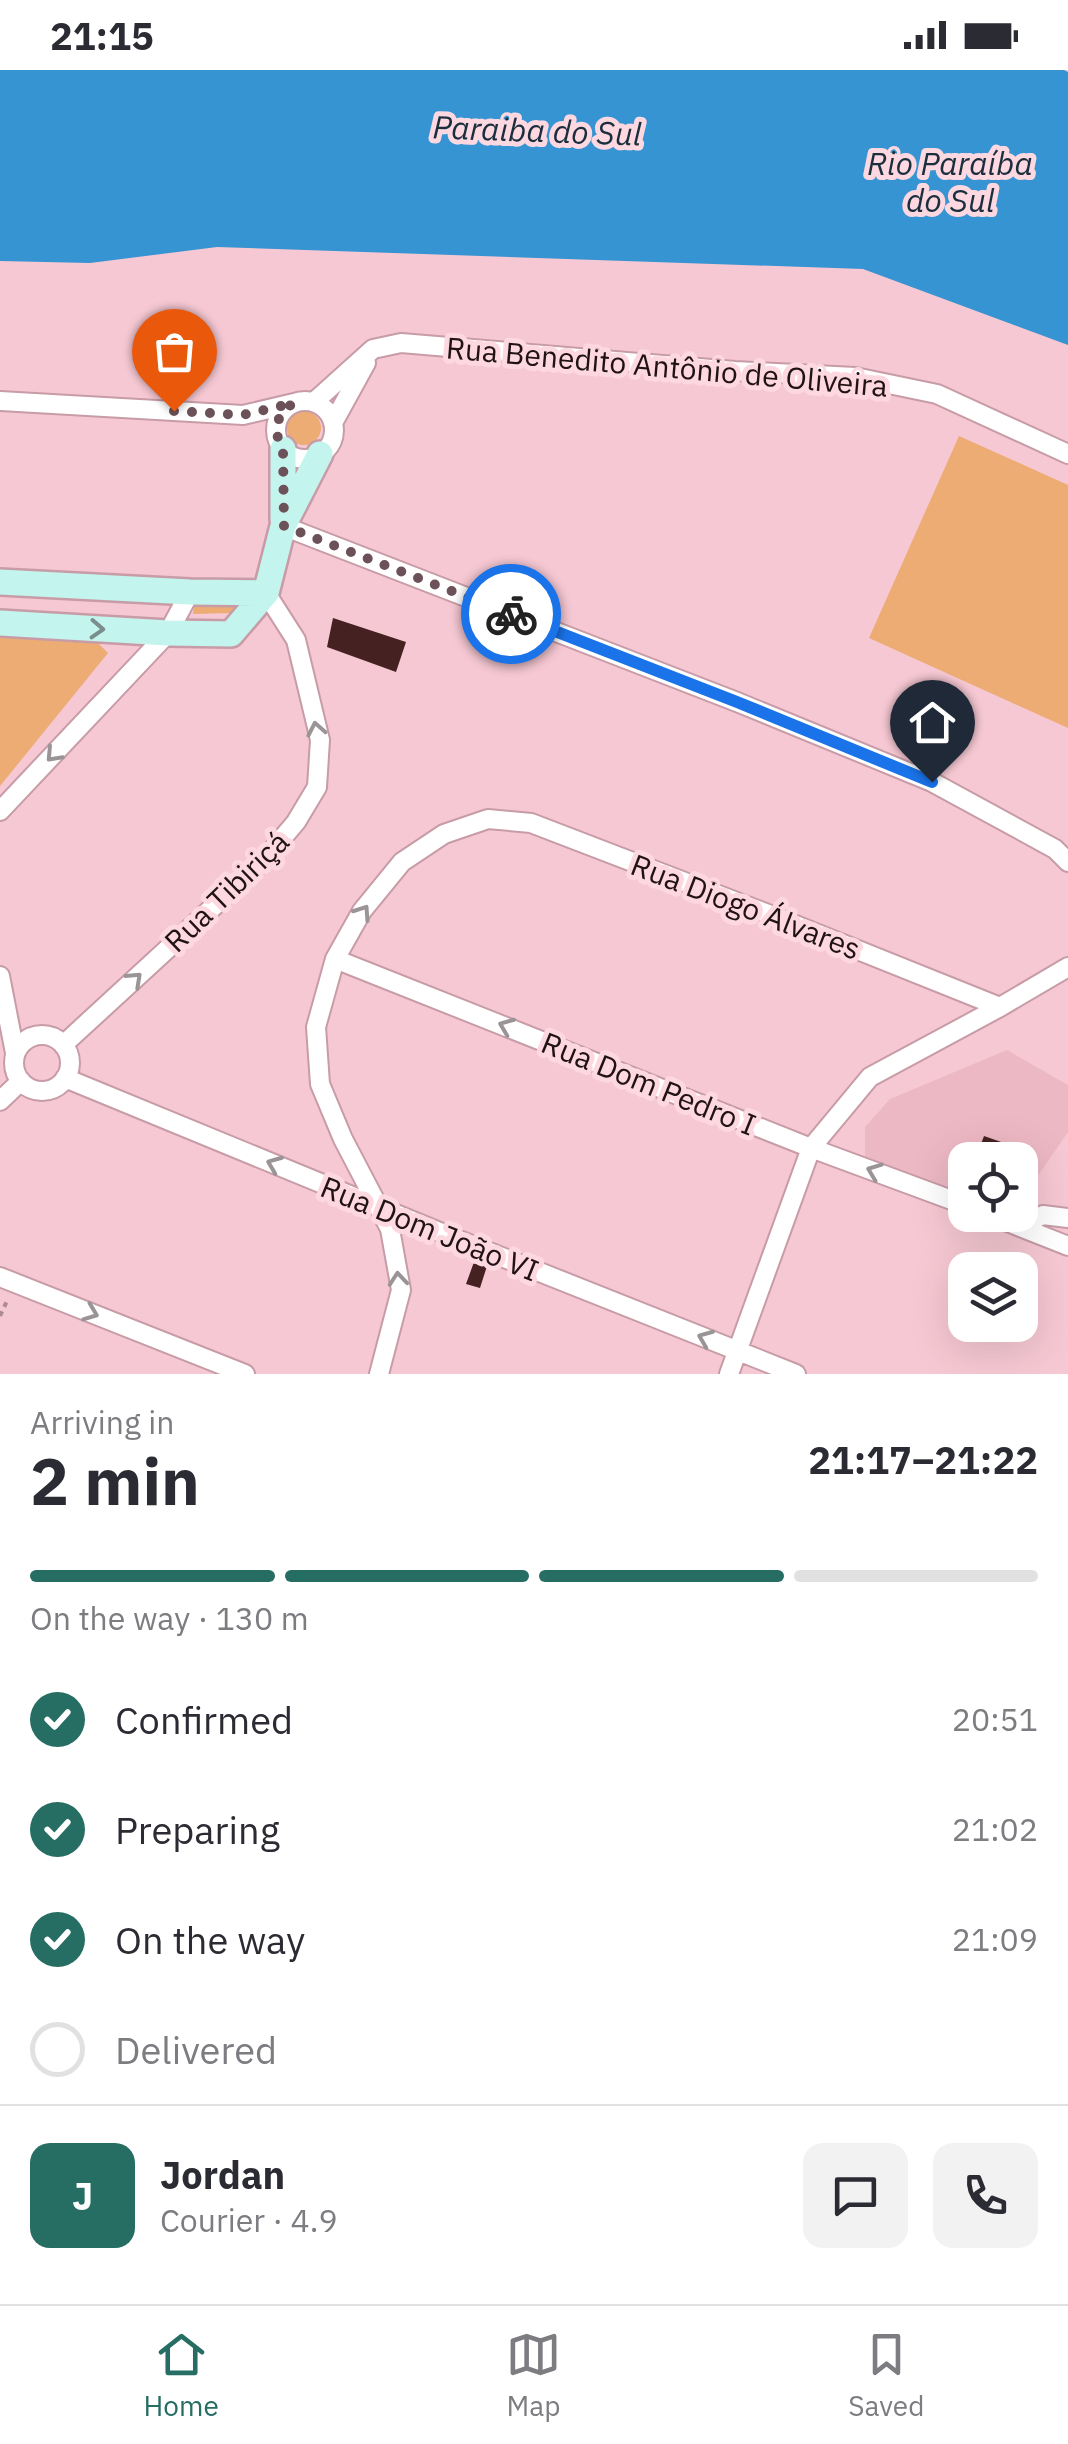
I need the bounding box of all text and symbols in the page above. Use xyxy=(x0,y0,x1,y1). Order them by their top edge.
text: 21:15 xyxy=(50,11,154,60)
water label: Paraiba do Sul xyxy=(432,105,643,155)
water label: Rio Paraíba do Sul xyxy=(867,142,1033,221)
pin xyxy=(132,309,217,412)
icon: bag xyxy=(147,324,202,379)
street label: Rua Benedito Antônio de Oliveira xyxy=(445,327,889,405)
courier xyxy=(461,564,561,664)
icon: bike xyxy=(484,587,539,642)
one-way arrow xyxy=(90,618,106,639)
pin xyxy=(890,680,975,783)
icon: home xyxy=(905,695,960,750)
one-way arrow xyxy=(307,721,328,738)
one-way arrow xyxy=(47,743,65,762)
street label: Rua Tibiriçá xyxy=(155,822,297,960)
street label: Rua Diogo Álvares xyxy=(626,844,866,968)
one-way arrow xyxy=(350,905,369,923)
one-way arrow xyxy=(123,973,141,991)
one-way arrow xyxy=(498,1018,516,1038)
street label: Rua Dom Pedro I xyxy=(536,1022,762,1144)
map controls xyxy=(948,1142,1038,1342)
button: locate xyxy=(948,1142,1038,1232)
one-way arrow xyxy=(266,1156,284,1176)
one-way arrow xyxy=(866,1162,883,1183)
street label: Rua Dom João VI xyxy=(315,1167,545,1289)
button: layers xyxy=(948,1252,1038,1342)
one-way arrow xyxy=(388,1271,409,1287)
one-way arrow xyxy=(81,1301,98,1322)
one-way arrow xyxy=(698,1330,715,1350)
text: Arriving in xyxy=(30,1401,175,1443)
text: 21:17–21:22 xyxy=(808,1435,1038,1484)
text: 2 min xyxy=(30,1438,200,1523)
text: On the way · 130 m xyxy=(30,1597,309,1639)
icon: check xyxy=(30,1692,85,1747)
text: Confirmed xyxy=(115,1695,293,1744)
text: 20:51 xyxy=(952,1698,1038,1740)
icon: check xyxy=(30,1802,85,1857)
text: Preparing xyxy=(115,1805,280,1854)
text: 21:02 xyxy=(952,1808,1038,1850)
icon: check xyxy=(30,1912,85,1967)
text: On the way xyxy=(115,1915,305,1964)
text: 21:09 xyxy=(952,1918,1038,1960)
text: Delivered xyxy=(115,2025,277,2074)
button: chat xyxy=(803,2143,908,2248)
button: phone xyxy=(933,2143,1038,2248)
text: Jordan xyxy=(160,2150,285,2199)
text: J xyxy=(72,2171,93,2220)
text: Courier · 4.9 xyxy=(160,2199,338,2241)
tab: Home xyxy=(144,2327,219,2424)
tab: Map xyxy=(506,2327,561,2424)
tab: Saved xyxy=(848,2327,924,2424)

